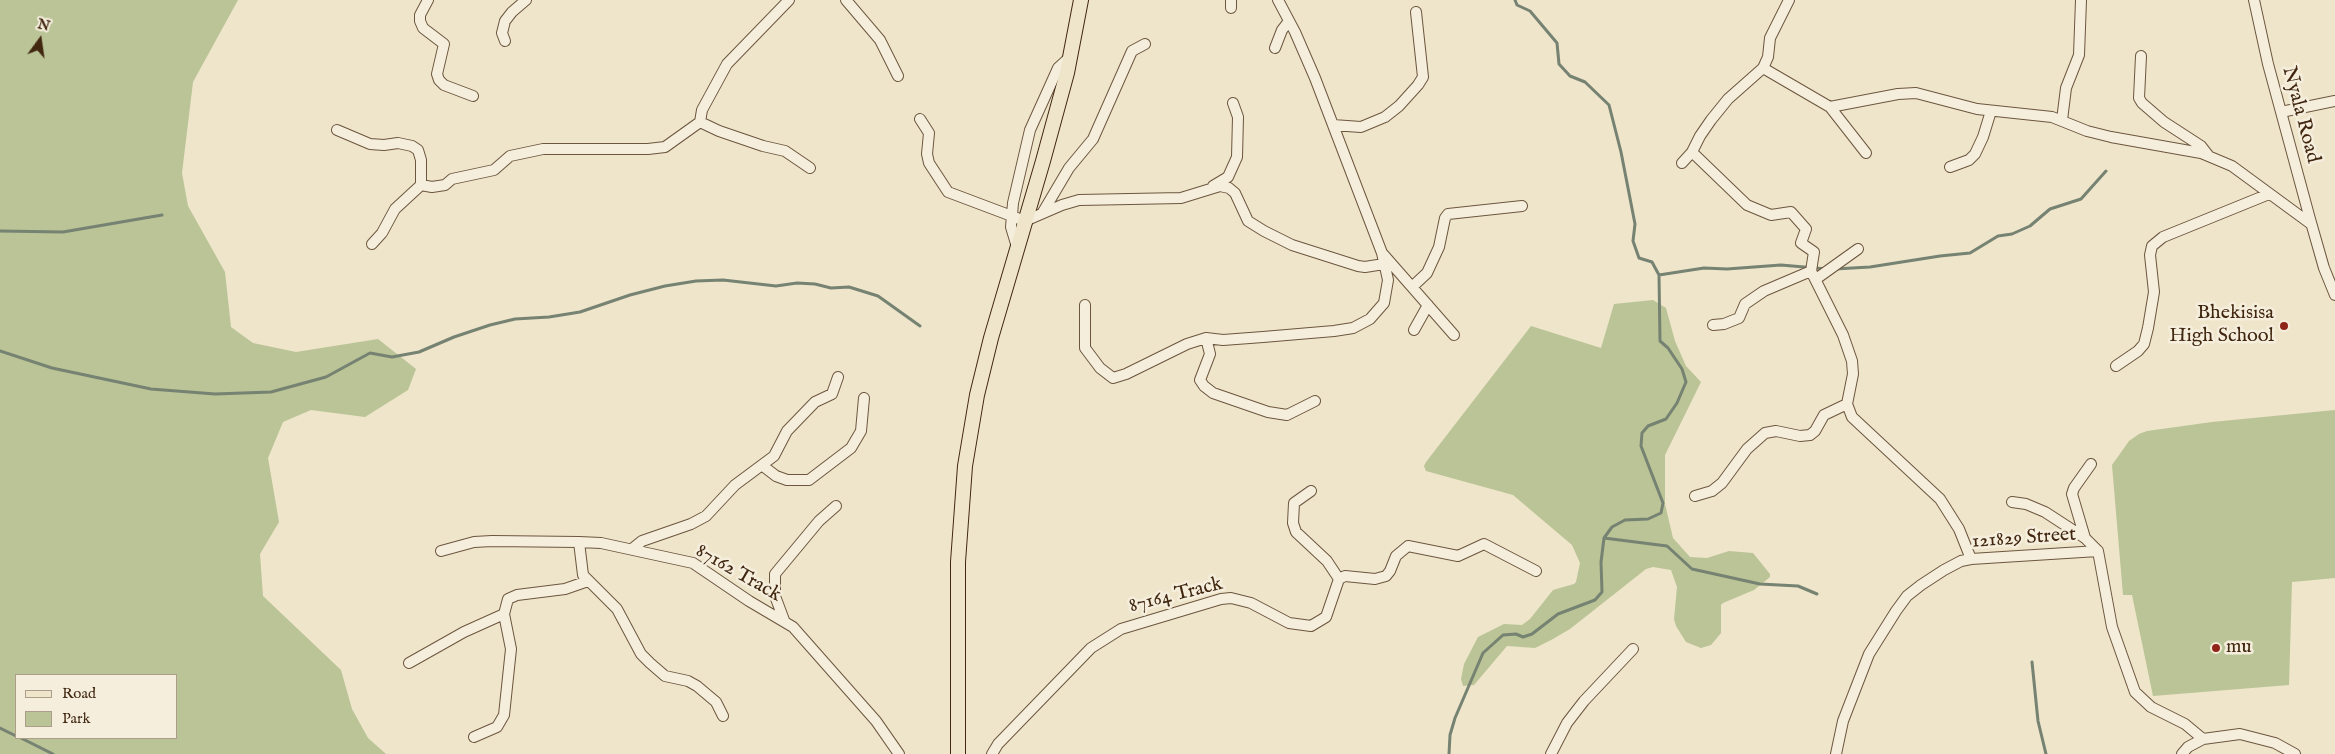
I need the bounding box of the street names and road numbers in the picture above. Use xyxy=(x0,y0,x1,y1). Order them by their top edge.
street label: Nyala Road xyxy=(2276,64,2324,166)
street label: 121829 Street xyxy=(1971,523,2077,555)
street label: 87162 Track xyxy=(691,540,785,608)
street label: 87164 Track xyxy=(1127,573,1225,619)

